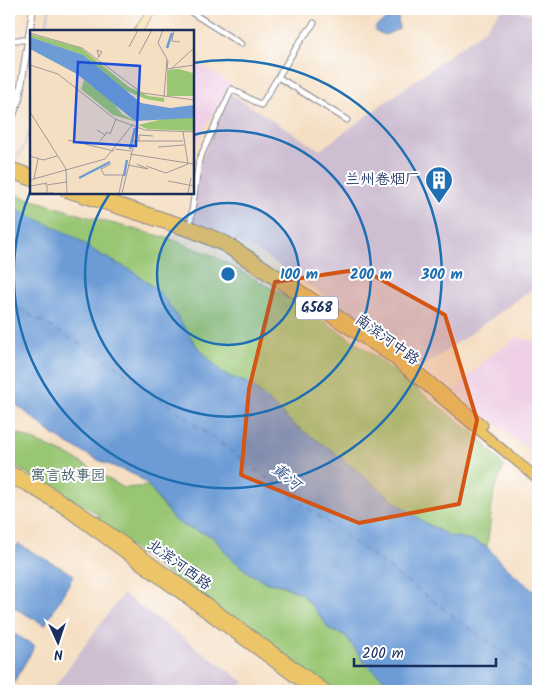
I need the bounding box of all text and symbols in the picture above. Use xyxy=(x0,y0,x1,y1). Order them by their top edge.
inset map xyxy=(30,30,194,194)
building icon: 兰州卷烟厂 xyxy=(424,165,454,204)
place label: 兰州卷烟厂 xyxy=(345,168,420,192)
text: 100 m xyxy=(280,263,318,287)
text: 200 m xyxy=(350,263,392,287)
text: 300 m xyxy=(420,263,463,287)
centre of rings xyxy=(219,265,237,283)
road number: G568 xyxy=(296,296,338,320)
street label: 南滨河中路 xyxy=(350,308,424,372)
water label: 黄河 xyxy=(266,457,309,499)
park label: 寓言故事园 xyxy=(30,464,106,488)
street label: 北滨河西路 xyxy=(142,533,216,597)
north arrow xyxy=(32,618,82,668)
scale bar xyxy=(354,635,497,667)
text: 200 m xyxy=(362,642,404,666)
text: N xyxy=(53,643,64,665)

